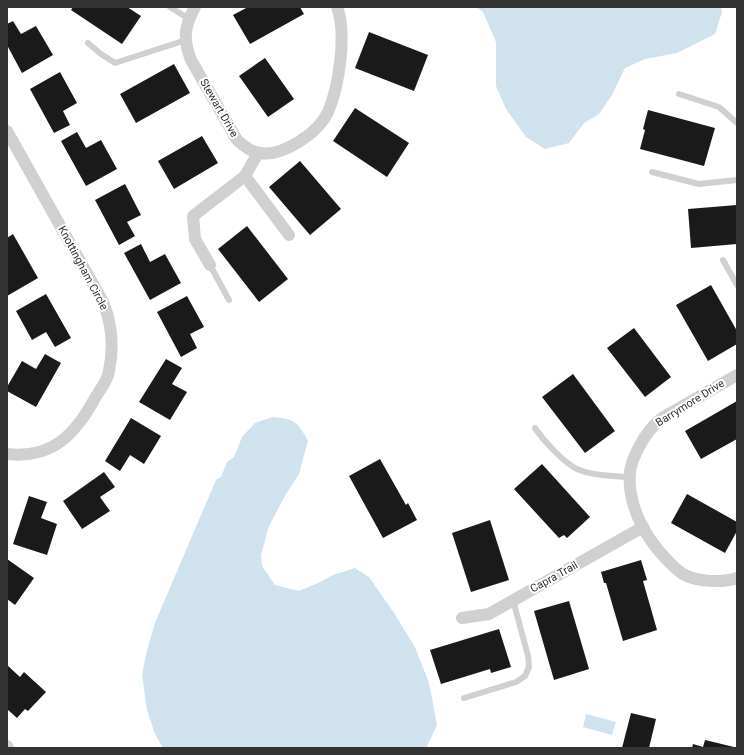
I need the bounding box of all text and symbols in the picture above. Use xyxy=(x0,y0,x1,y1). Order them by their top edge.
street label: Stewart Drive xyxy=(197,76,241,140)
street label: Knottingham Circle xyxy=(55,224,111,312)
street label: Barrymore Drive xyxy=(653,377,727,429)
street label: Capra Trail xyxy=(528,559,580,595)

